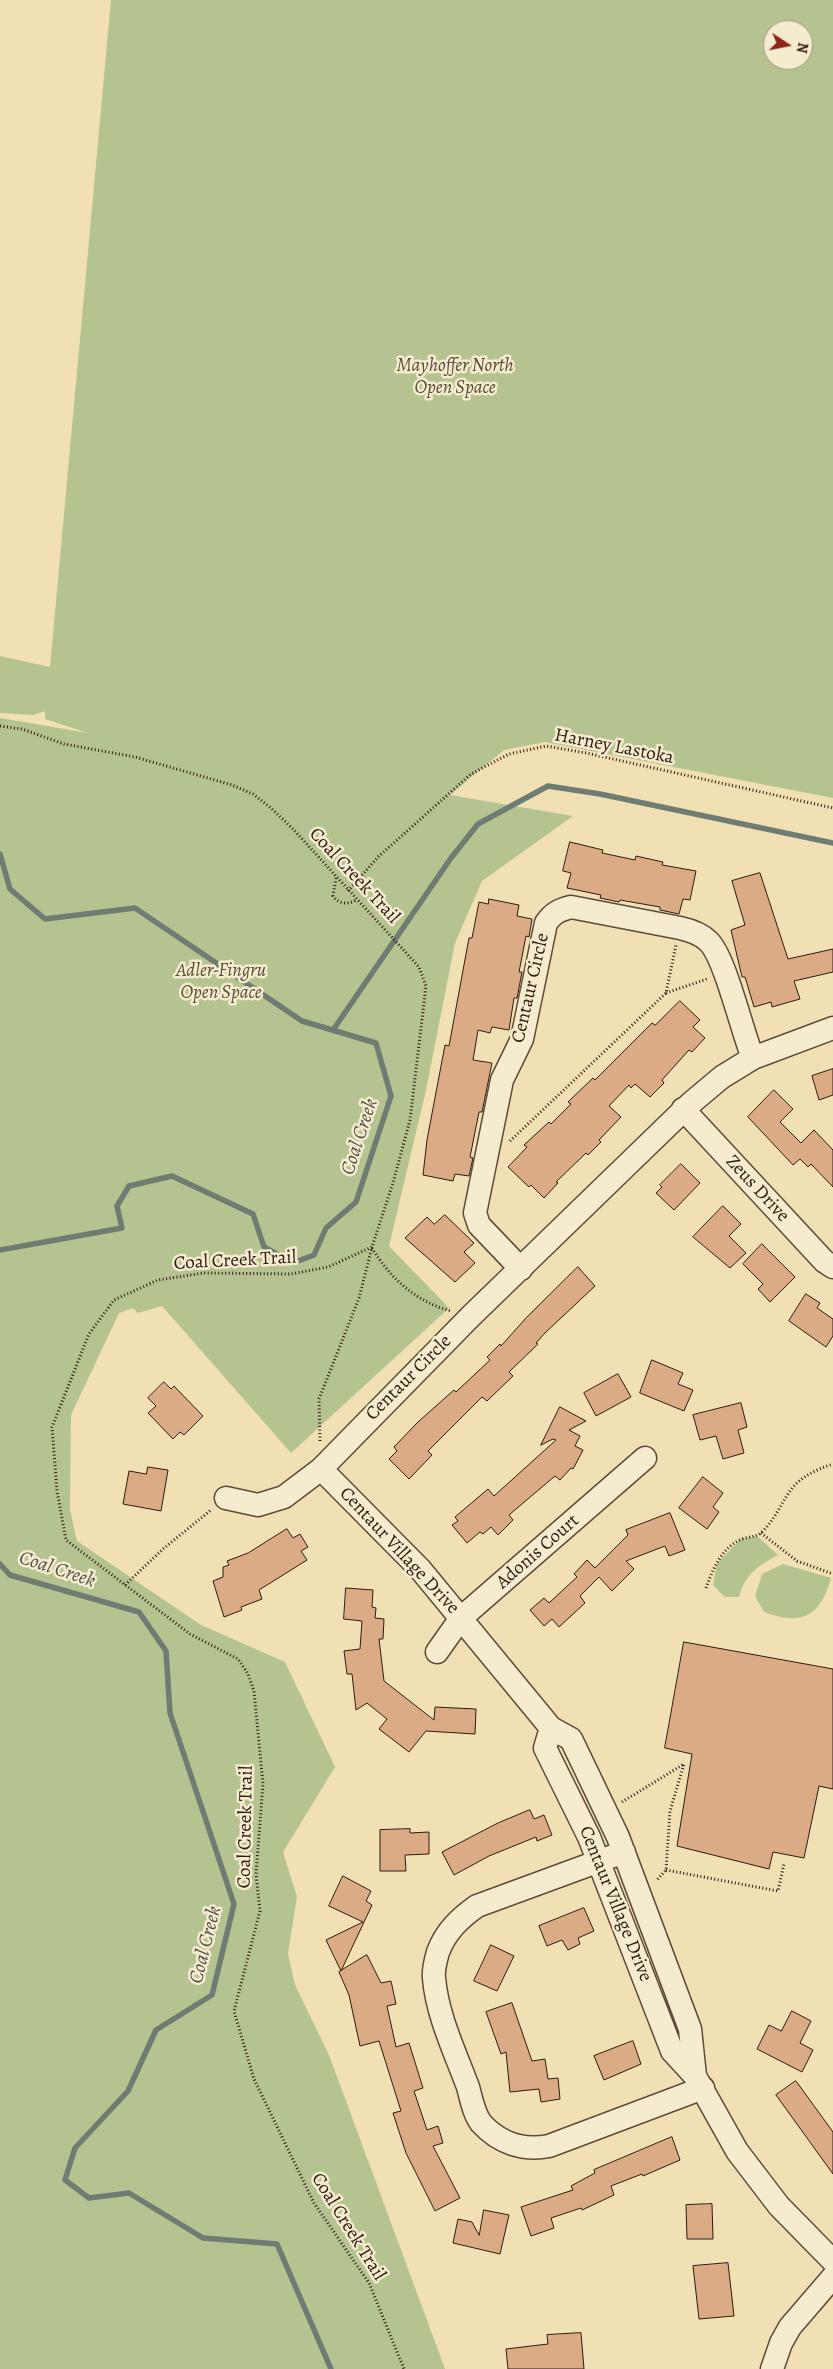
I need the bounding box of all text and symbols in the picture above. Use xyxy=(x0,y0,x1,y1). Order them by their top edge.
north arrow xyxy=(763,20,813,70)
text: N xyxy=(792,41,813,55)
park label: Mayhoffer North Open Space xyxy=(397,355,513,399)
street label: Harney Lastoka xyxy=(552,724,676,770)
street label: Coal Creek Trail xyxy=(304,823,404,929)
street label: Centaur Circle xyxy=(507,931,555,1045)
park label: Adler-Fingru Open Space xyxy=(176,960,266,1004)
water label: Coal Creek xyxy=(336,1096,384,1178)
street label: Zeus Drive xyxy=(720,1151,794,1227)
street label: Coal Creek Trail xyxy=(173,1246,297,1276)
street label: Centaur Circle xyxy=(361,1330,457,1426)
street label: Centaur Village Drive xyxy=(334,1483,464,1619)
street label: Adonis Court xyxy=(492,1510,584,1594)
water label: Coal Creek xyxy=(16,1546,98,1594)
street label: Coal Creek Trail xyxy=(234,1765,258,1889)
street label: Centaur Village Drive xyxy=(573,1823,657,1985)
water label: Coal Creek xyxy=(185,1904,227,1986)
street label: Coal Creek Trail xyxy=(306,2169,390,2285)

